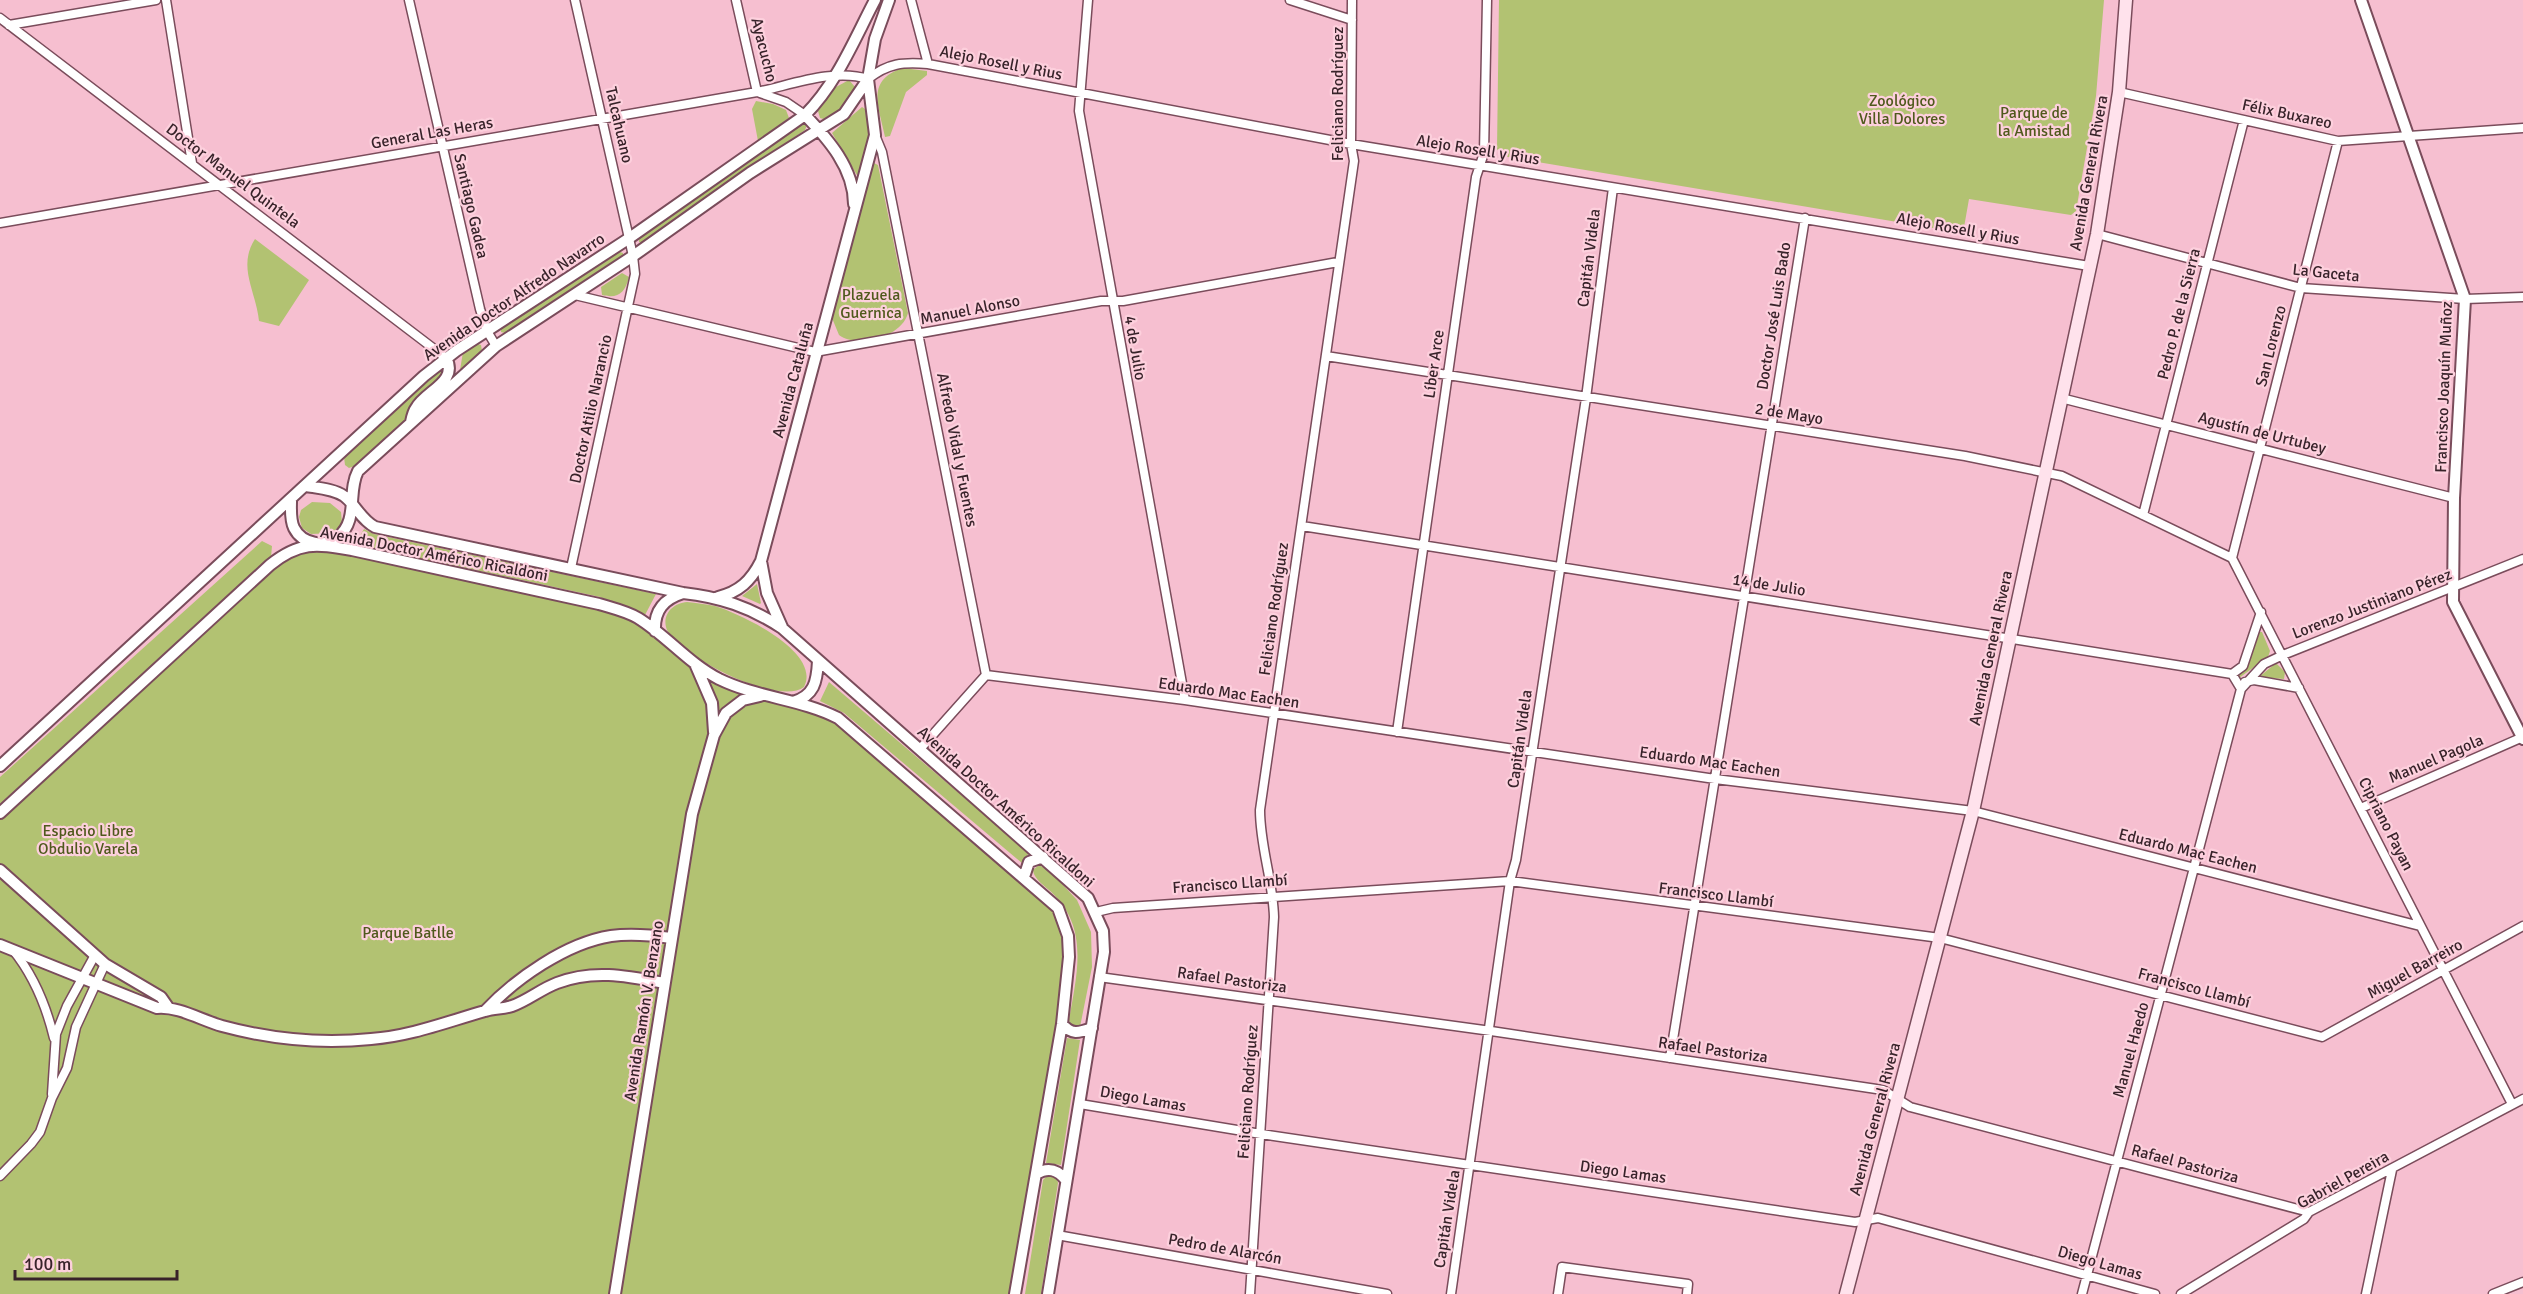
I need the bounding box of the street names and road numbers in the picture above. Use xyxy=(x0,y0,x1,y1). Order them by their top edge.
street label: Ayacucho xyxy=(746,16,782,84)
street label: Feliciano Rodríguez xyxy=(1328,27,1348,161)
street label: Alejo Rosell y Rius xyxy=(938,41,1064,85)
street label: Talcahuano xyxy=(601,85,637,165)
street label: Avenida General Rivera xyxy=(2065,94,2113,252)
street label: Félix Buxareo xyxy=(2240,95,2334,133)
street label: General Las Heras xyxy=(369,112,495,154)
street label: Doctor Manuel Quintela xyxy=(162,119,304,233)
street label: Alejo Rosell y Rius xyxy=(1415,130,1541,170)
street label: Santiago Gadea xyxy=(449,152,493,260)
street label: Capitán Videla xyxy=(1573,208,1605,308)
street label: Alejo Rosell y Rius xyxy=(1895,208,2021,250)
street label: Avenida Doctor Alfredo Navarro xyxy=(419,229,609,365)
street label: Doctor José Luis Bado xyxy=(1752,241,1796,391)
street label: Pedro P. de la Sierra xyxy=(2153,246,2205,382)
street label: La Gaceta xyxy=(2291,260,2361,286)
street label: Manuel Alonso xyxy=(918,291,1022,329)
street label: Francisco Joaquín Muñoz xyxy=(2431,301,2457,473)
street label: San Lorenzo xyxy=(2251,303,2291,389)
street label: 4 de Julio xyxy=(1119,314,1151,382)
street label: Avenida Cataluña xyxy=(768,320,818,440)
street label: Líber Arce xyxy=(1419,328,1449,400)
street label: Doctor Atilio Narancio xyxy=(565,333,617,485)
street label: Alfredo Vidal y Fuentes xyxy=(932,371,982,529)
street label: 2 de Mayo xyxy=(1754,399,1824,429)
street label: Agustín de Urtubey xyxy=(2196,407,2329,459)
street label: Avenida Doctor Américo Ricaldoni xyxy=(318,522,550,586)
street label: Feliciano Rodríguez xyxy=(1255,541,1293,677)
street label: Lorenzo Justiniano Pérez xyxy=(2289,564,2455,644)
street label: 14 de Julio xyxy=(1731,569,1807,601)
street label: Avenida General Rivera xyxy=(1965,569,2017,727)
street label: Eduardo Mac Eachen xyxy=(1157,673,1301,713)
street label: Capitán Videla xyxy=(1503,688,1537,790)
street label: Avenida Doctor Américo Ricaldoni xyxy=(913,722,1099,892)
street label: Manuel Pagola xyxy=(2386,730,2486,788)
street label: Eduardo Mac Eachen xyxy=(1638,742,1782,782)
street label: Cipriano Payan xyxy=(2354,774,2418,874)
street label: Eduardo Mac Eachen xyxy=(2117,824,2259,878)
street label: Francisco Llambí xyxy=(1172,870,1289,898)
street label: Francisco Llambí xyxy=(1657,878,1775,912)
street label: Avenida Ramón V. Benzano xyxy=(620,919,668,1103)
street label: Miguel Barreiro xyxy=(2364,935,2466,1003)
street label: Rafael Pastoriza xyxy=(1176,962,1288,998)
street label: Francisco Llambí xyxy=(2136,963,2253,1013)
street label: Manuel Haedo xyxy=(2109,1000,2153,1100)
street label: Feliciano Rodríguez xyxy=(1233,1024,1263,1160)
street label: Rafael Pastoriza xyxy=(1657,1032,1769,1068)
street label: Avenida General Rivera xyxy=(1845,1040,1905,1198)
street label: Diego Lamas xyxy=(1098,1082,1188,1116)
street label: Rafael Pastoriza xyxy=(2129,1140,2241,1188)
street label: Gabriel Pereira xyxy=(2294,1147,2392,1213)
street label: Diego Lamas xyxy=(1578,1156,1668,1188)
street label: Capitán Videla xyxy=(1429,1168,1465,1270)
street label: Pedro de Alarcón xyxy=(1167,1229,1283,1269)
street label: Diego Lamas xyxy=(2055,1241,2145,1285)

